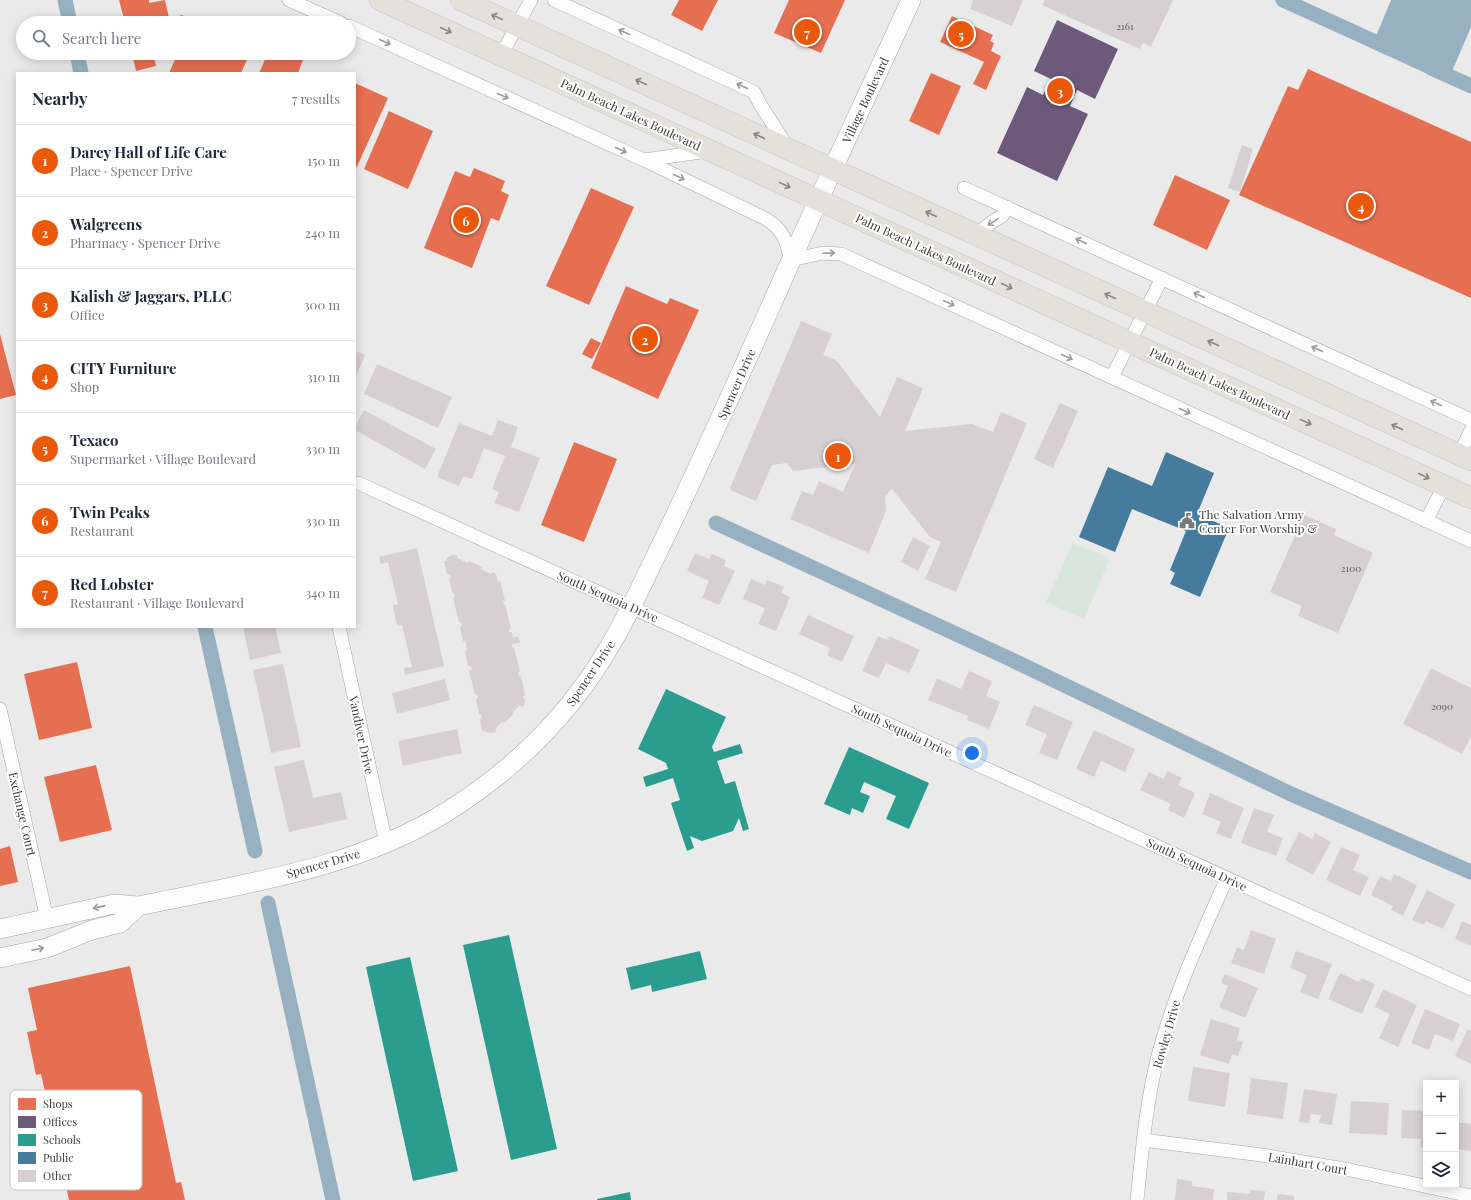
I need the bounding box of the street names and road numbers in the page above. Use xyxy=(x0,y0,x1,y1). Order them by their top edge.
street label: Village Boulevard xyxy=(838,54,892,146)
street label: Palm Beach Lakes Boulevard xyxy=(558,74,704,154)
street label: Palm Beach Lakes Boulevard xyxy=(853,209,999,289)
street label: Palm Beach Lakes Boulevard xyxy=(1147,343,1293,423)
street label: Spencer Drive xyxy=(713,346,759,422)
street label: South Sequoia Drive xyxy=(555,567,661,625)
street label: Spencer Drive xyxy=(562,637,618,709)
street label: Vandiver Drive xyxy=(346,693,378,776)
street label: South Sequoia Drive xyxy=(849,700,955,760)
street label: Exchange Court xyxy=(6,770,41,858)
street label: South Sequoia Drive xyxy=(1144,834,1250,894)
street label: Spencer Drive xyxy=(284,845,362,881)
street label: Rowley Drive xyxy=(1149,998,1183,1070)
street label: Lainhart Court xyxy=(1267,1148,1350,1178)

